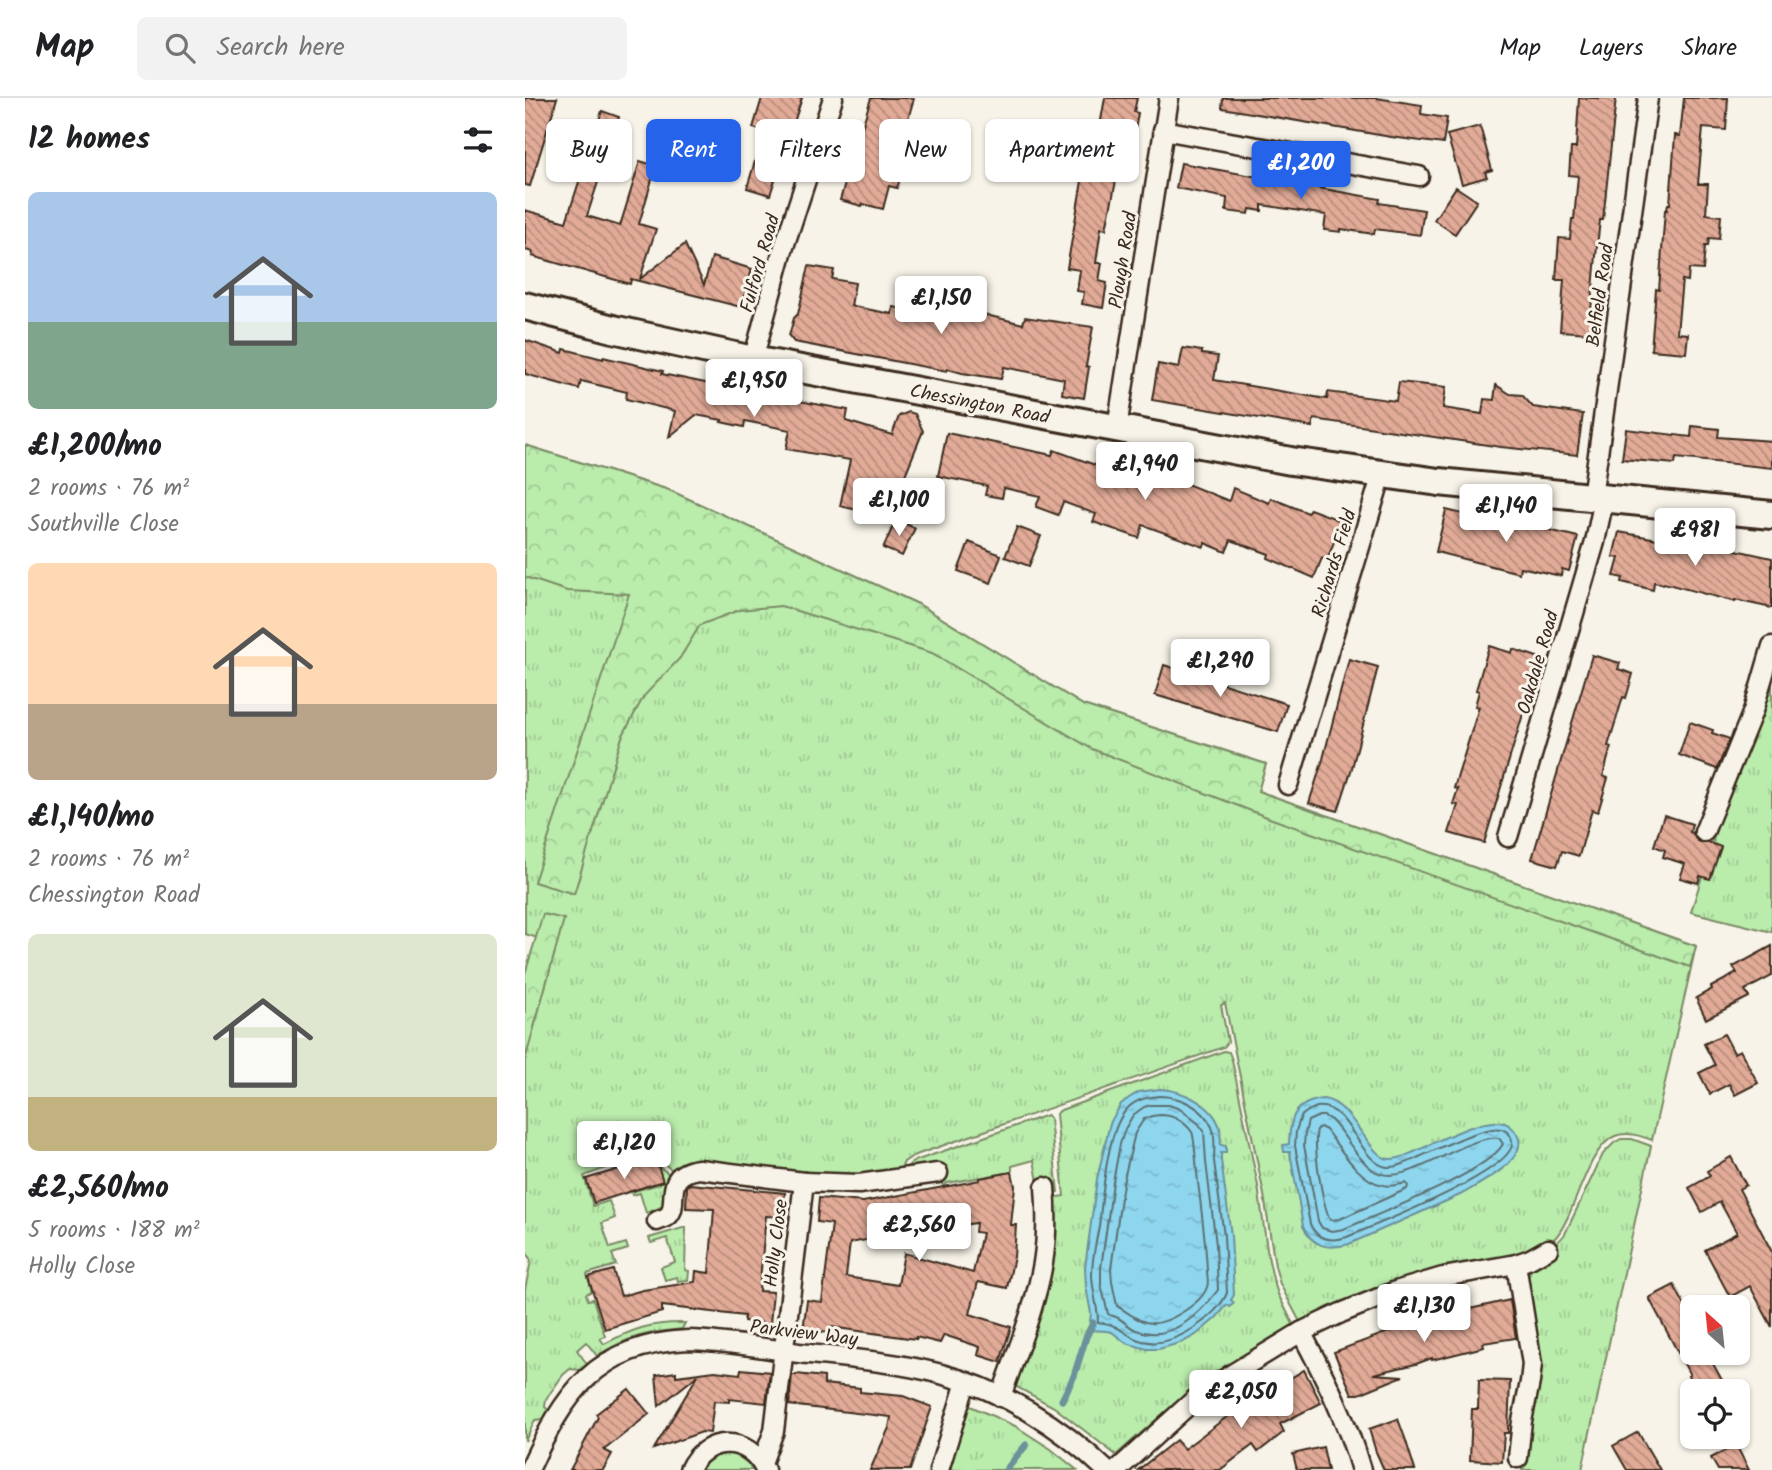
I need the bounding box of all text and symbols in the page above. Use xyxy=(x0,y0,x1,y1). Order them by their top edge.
search box xyxy=(137,17,627,80)
text: Map xyxy=(35,22,95,75)
text: Search here xyxy=(217,27,345,69)
icon: search xyxy=(161,29,199,67)
text: Map xyxy=(1499,29,1541,68)
text: Layers xyxy=(1579,29,1643,68)
text: Share xyxy=(1681,29,1737,68)
text: 12 homes xyxy=(28,116,150,164)
chip: Buy xyxy=(546,119,632,182)
chip: Rent xyxy=(646,119,741,182)
chip: Filters xyxy=(755,119,865,182)
chip: New xyxy=(879,119,971,182)
chip: Apartment xyxy=(985,119,1139,182)
icon: filters xyxy=(459,121,497,159)
pin: £1,200 xyxy=(1244,141,1358,201)
text: £1,200 xyxy=(1268,146,1334,182)
street label: Plough Road xyxy=(1102,209,1147,311)
street label: Fulford Road xyxy=(733,210,789,316)
icon: home xyxy=(200,238,326,364)
street label: Belfield Road xyxy=(1579,241,1623,349)
pin: £1,150 xyxy=(884,276,998,336)
text: £1,150 xyxy=(911,281,971,317)
pin: £1,950 xyxy=(697,360,811,419)
text: £1,950 xyxy=(722,364,786,400)
street label: Chessington Road xyxy=(907,377,1053,433)
text: £1,200/mo xyxy=(28,423,162,471)
pin: £1,940 xyxy=(1088,442,1202,502)
text: £1,940 xyxy=(1112,447,1178,483)
text: 2 rooms · 76 m² xyxy=(28,471,189,507)
pin: £1,100 xyxy=(842,478,956,538)
text: £1,100 xyxy=(869,483,929,519)
pin: £1,140 xyxy=(1449,484,1563,544)
text: £1,140 xyxy=(1475,489,1537,525)
street label: Richards Field xyxy=(1304,505,1366,621)
text: Southville Close xyxy=(28,507,179,543)
pin: £981 xyxy=(1654,508,1736,568)
text: £981 xyxy=(1671,513,1720,549)
street label: Oakdale Road xyxy=(1510,607,1568,718)
icon: home xyxy=(200,609,326,735)
pin: £1,290 xyxy=(1163,640,1277,699)
text: £1,290 xyxy=(1187,644,1253,680)
text: £1,140/mo xyxy=(28,794,154,842)
text: 2 rooms · 76 m² xyxy=(28,842,189,878)
text: Chessington Road xyxy=(28,878,200,914)
icon: home xyxy=(200,980,326,1106)
pin: £1,120 xyxy=(567,1122,681,1181)
text: £1,120 xyxy=(593,1126,655,1162)
text: £2,560/mo xyxy=(28,1165,169,1213)
street label: Holly Close xyxy=(757,1197,797,1289)
pin: £2,560 xyxy=(862,1204,976,1263)
text: £2,560 xyxy=(883,1208,955,1244)
text: 5 rooms · 188 m² xyxy=(28,1213,200,1249)
text: Holly Close xyxy=(28,1249,135,1285)
pin: £1,130 xyxy=(1367,1284,1481,1344)
text: £1,130 xyxy=(1393,1289,1455,1325)
north arrow xyxy=(1680,1295,1750,1365)
map controls xyxy=(1680,1295,1750,1449)
street label: Parkview Way xyxy=(748,1312,861,1356)
pin: £2,050 xyxy=(1184,1370,1298,1430)
text: £2,050 xyxy=(1205,1375,1277,1411)
button: locate xyxy=(1680,1379,1750,1449)

